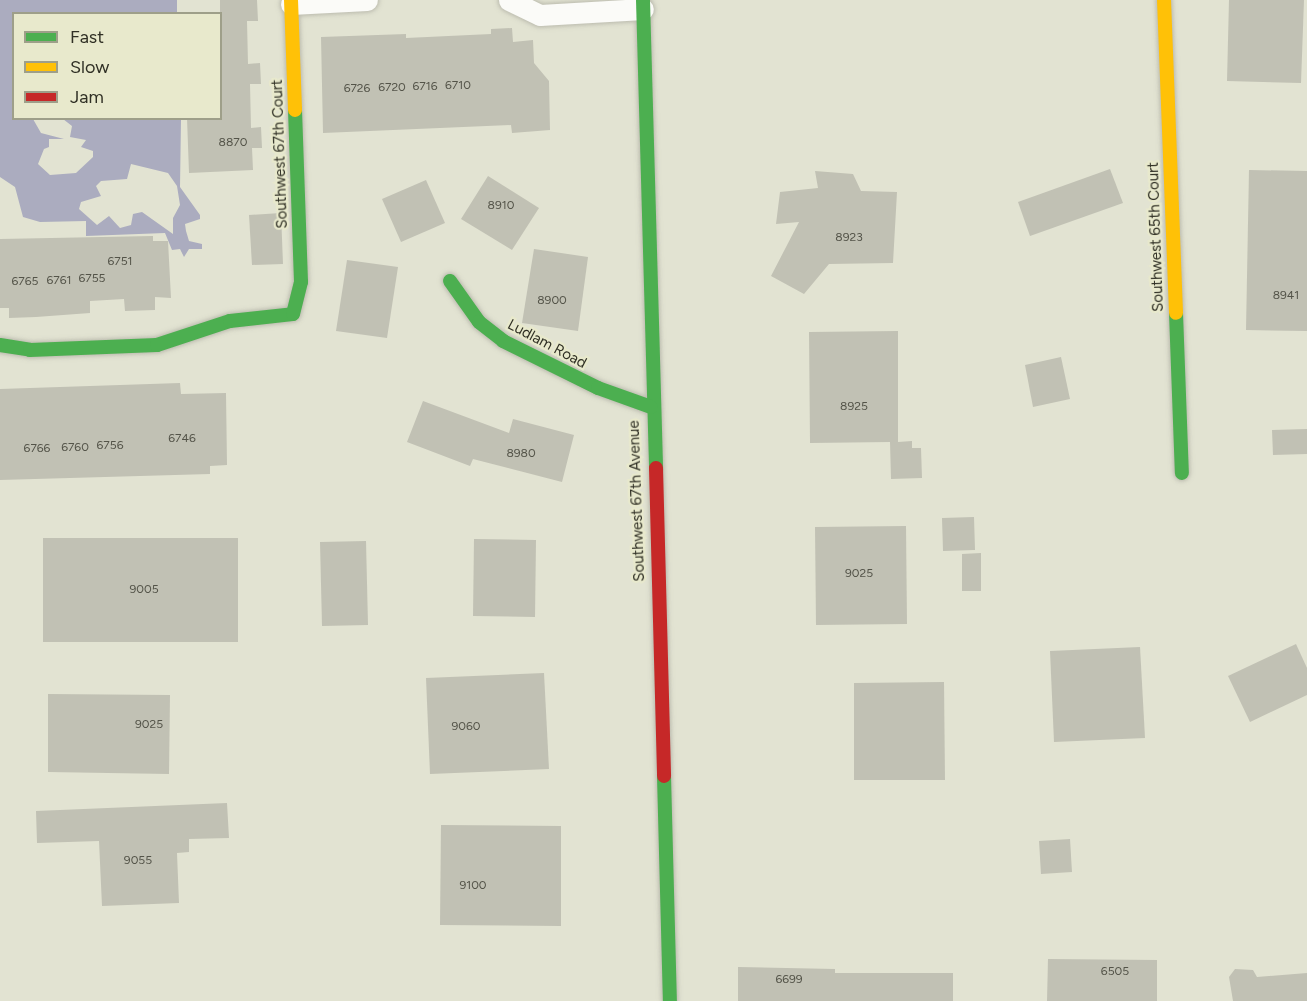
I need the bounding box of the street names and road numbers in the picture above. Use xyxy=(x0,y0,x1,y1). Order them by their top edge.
street label: Southwest 67th Court xyxy=(268,79,292,229)
street label: Southwest 65th Court xyxy=(1144,162,1168,312)
street label: Ludlam Road xyxy=(504,316,590,372)
street label: Southwest 67th Avenue xyxy=(625,420,649,582)

